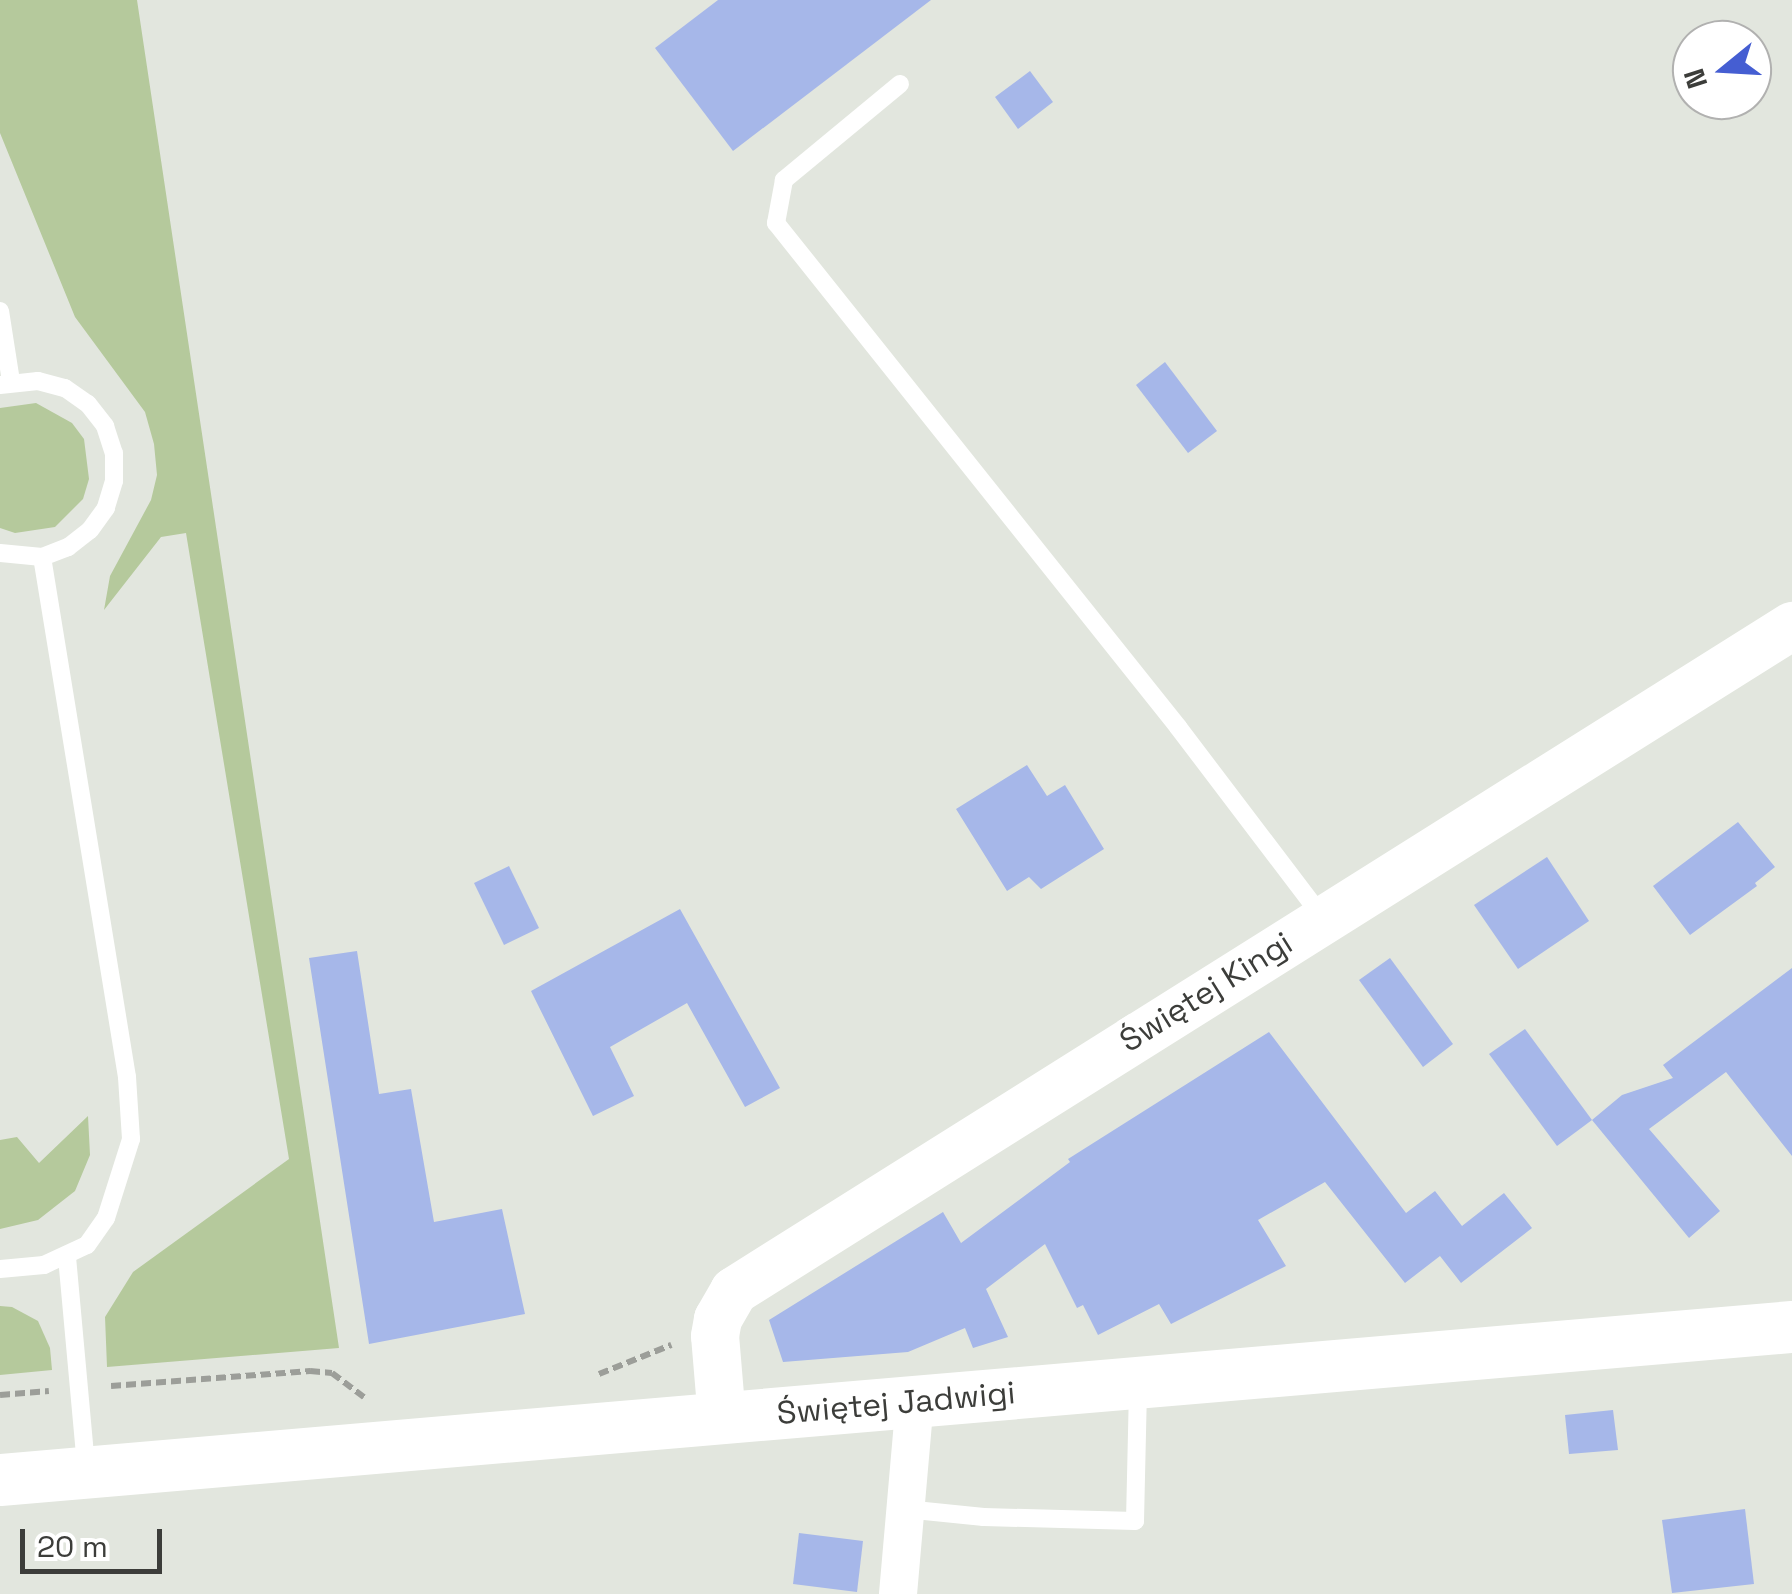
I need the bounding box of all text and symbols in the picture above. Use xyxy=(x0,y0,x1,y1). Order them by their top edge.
north arrow xyxy=(1672,20,1772,120)
text: N xyxy=(1675,64,1715,93)
street label: Świętej Kingi xyxy=(1113,924,1299,1060)
street label: Świętej Jadwigi xyxy=(775,1373,1017,1433)
scale bar xyxy=(25,1509,168,1571)
text: 20 m xyxy=(37,1527,108,1566)

